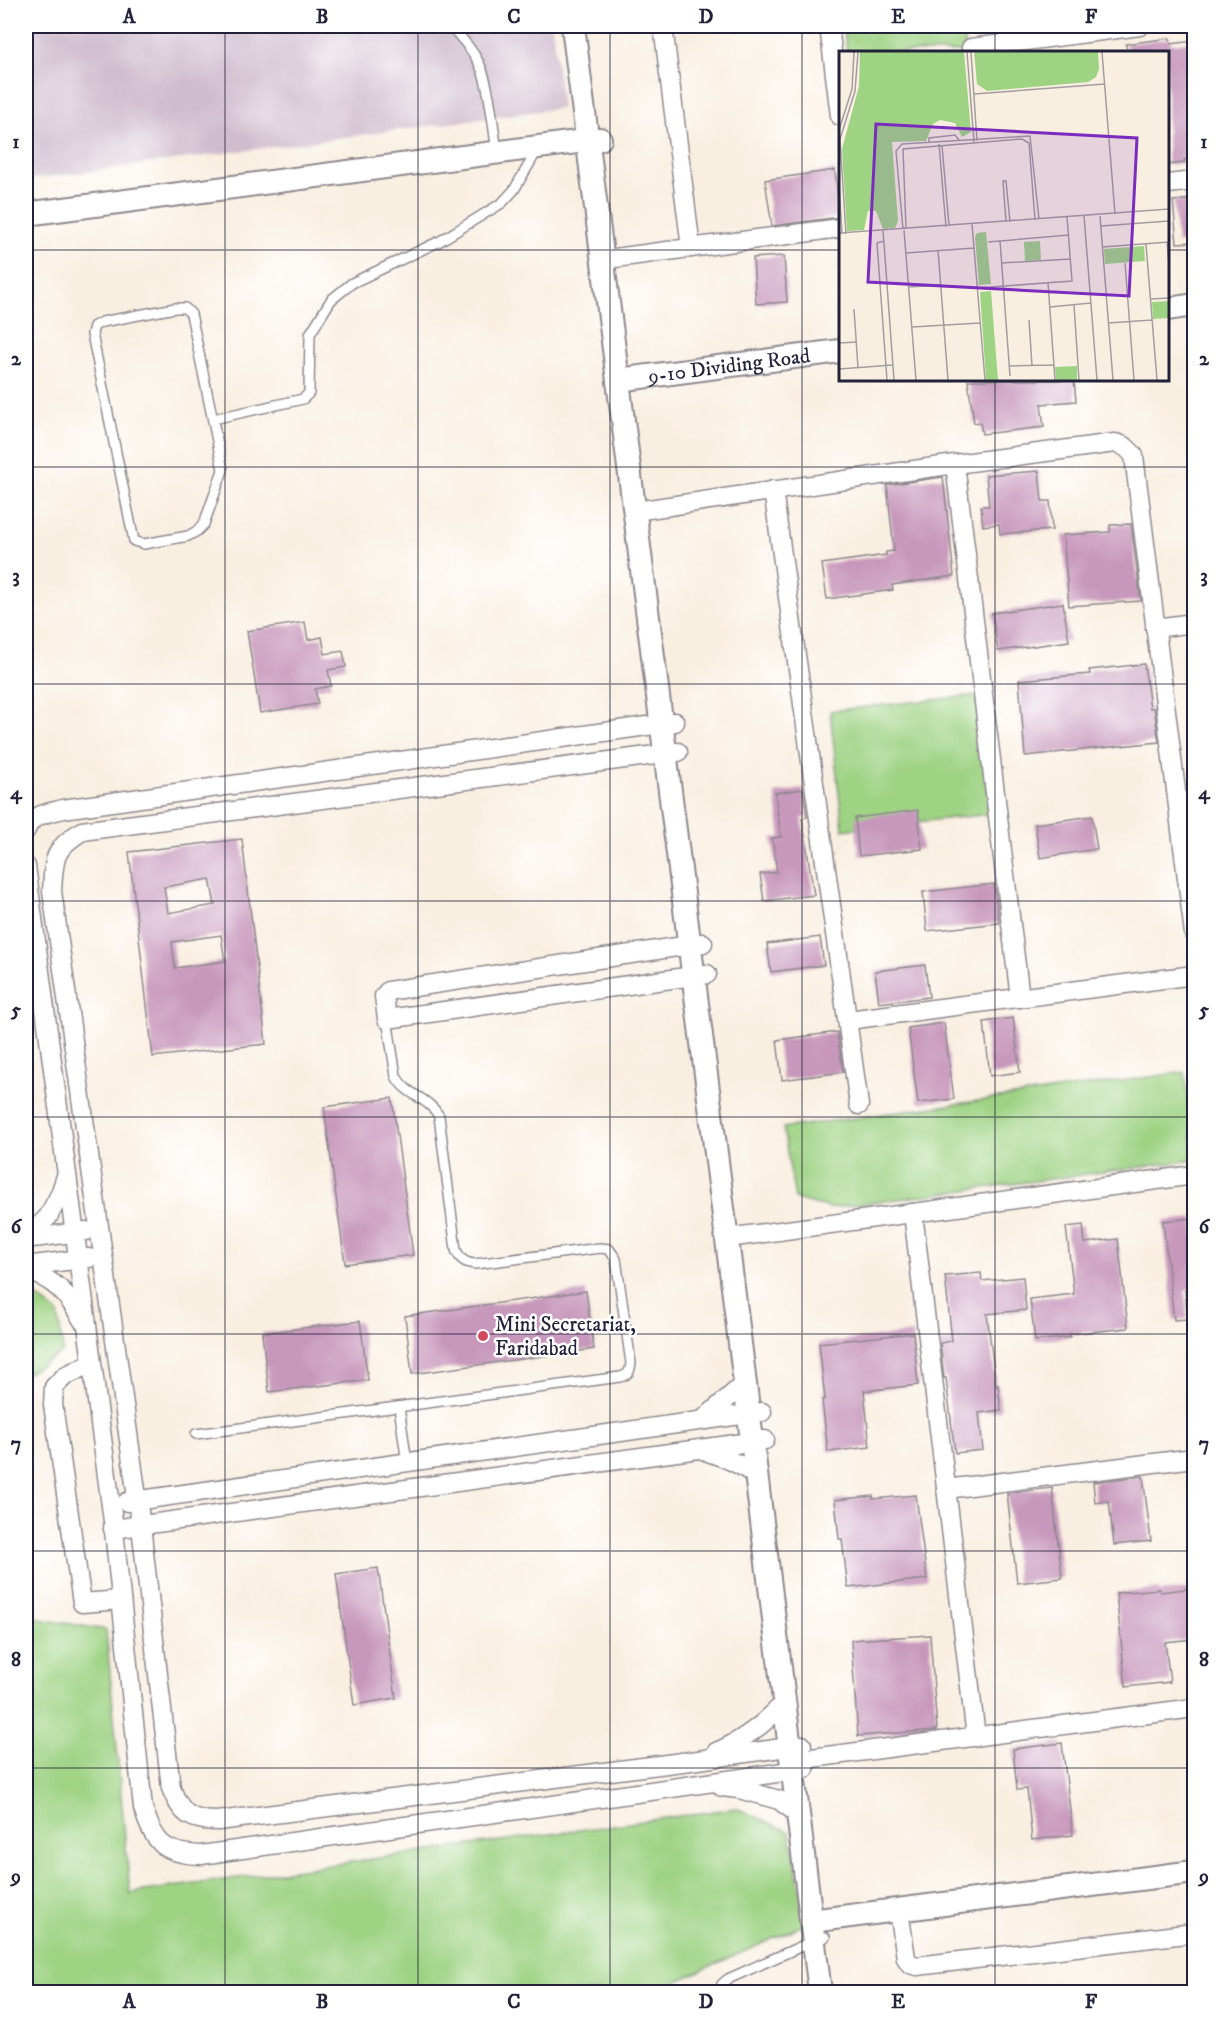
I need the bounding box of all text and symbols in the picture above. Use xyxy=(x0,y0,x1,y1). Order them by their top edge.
text: A xyxy=(122,5,137,30)
text: B xyxy=(316,5,328,30)
text: C xyxy=(507,5,521,30)
text: D xyxy=(699,5,714,30)
text: E xyxy=(891,5,905,30)
text: F xyxy=(1085,5,1098,30)
inset map xyxy=(839,51,1169,381)
text: 1 xyxy=(12,130,20,155)
text: 1 xyxy=(1200,130,1208,155)
street label: 9-10 Dividing Road xyxy=(646,343,812,390)
text: 2 xyxy=(11,347,22,372)
text: 2 xyxy=(1199,347,1210,372)
text: 3 xyxy=(12,564,20,589)
text: 3 xyxy=(1200,564,1208,589)
text: 4 xyxy=(10,781,23,806)
text: 4 xyxy=(1198,781,1211,806)
text: 5 xyxy=(10,998,21,1023)
text: 5 xyxy=(1198,998,1209,1023)
text: 6 xyxy=(11,1215,23,1240)
text: 6 xyxy=(1199,1215,1211,1240)
place label: Mini Secretariat, Faridabad xyxy=(495,1312,636,1362)
marker: Mini Secretariat, Faridabad xyxy=(476,1329,490,1343)
text: 7 xyxy=(11,1432,21,1457)
text: 7 xyxy=(1199,1432,1209,1457)
text: 8 xyxy=(11,1648,21,1673)
text: 8 xyxy=(1199,1648,1209,1673)
text: 9 xyxy=(9,1865,21,1890)
text: 9 xyxy=(1197,1865,1209,1890)
text: A xyxy=(122,1990,137,2015)
text: B xyxy=(316,1990,328,2015)
text: C xyxy=(507,1990,521,2015)
text: D xyxy=(699,1990,714,2015)
text: E xyxy=(891,1990,905,2015)
text: F xyxy=(1085,1990,1098,2015)

